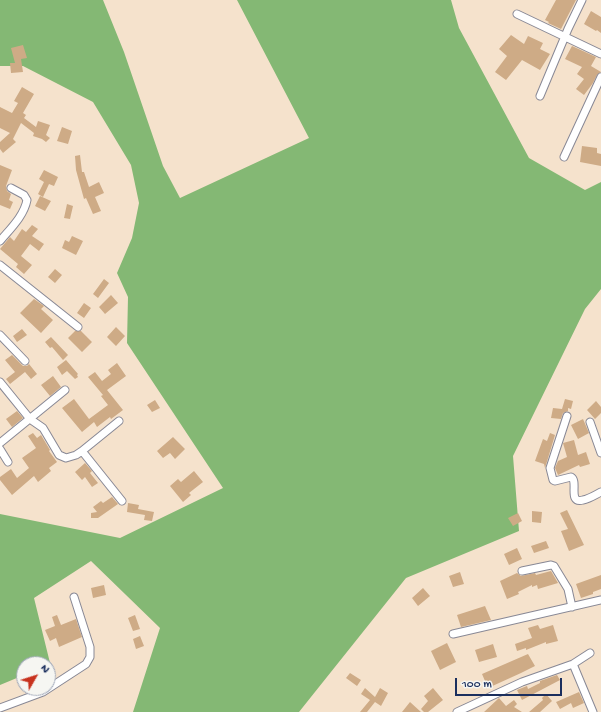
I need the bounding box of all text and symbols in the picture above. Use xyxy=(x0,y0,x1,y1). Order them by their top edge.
north arrow xyxy=(16,656,56,696)
text: N xyxy=(38,663,51,676)
scale bar xyxy=(457,670,564,696)
text: 100 m xyxy=(462,678,492,692)

